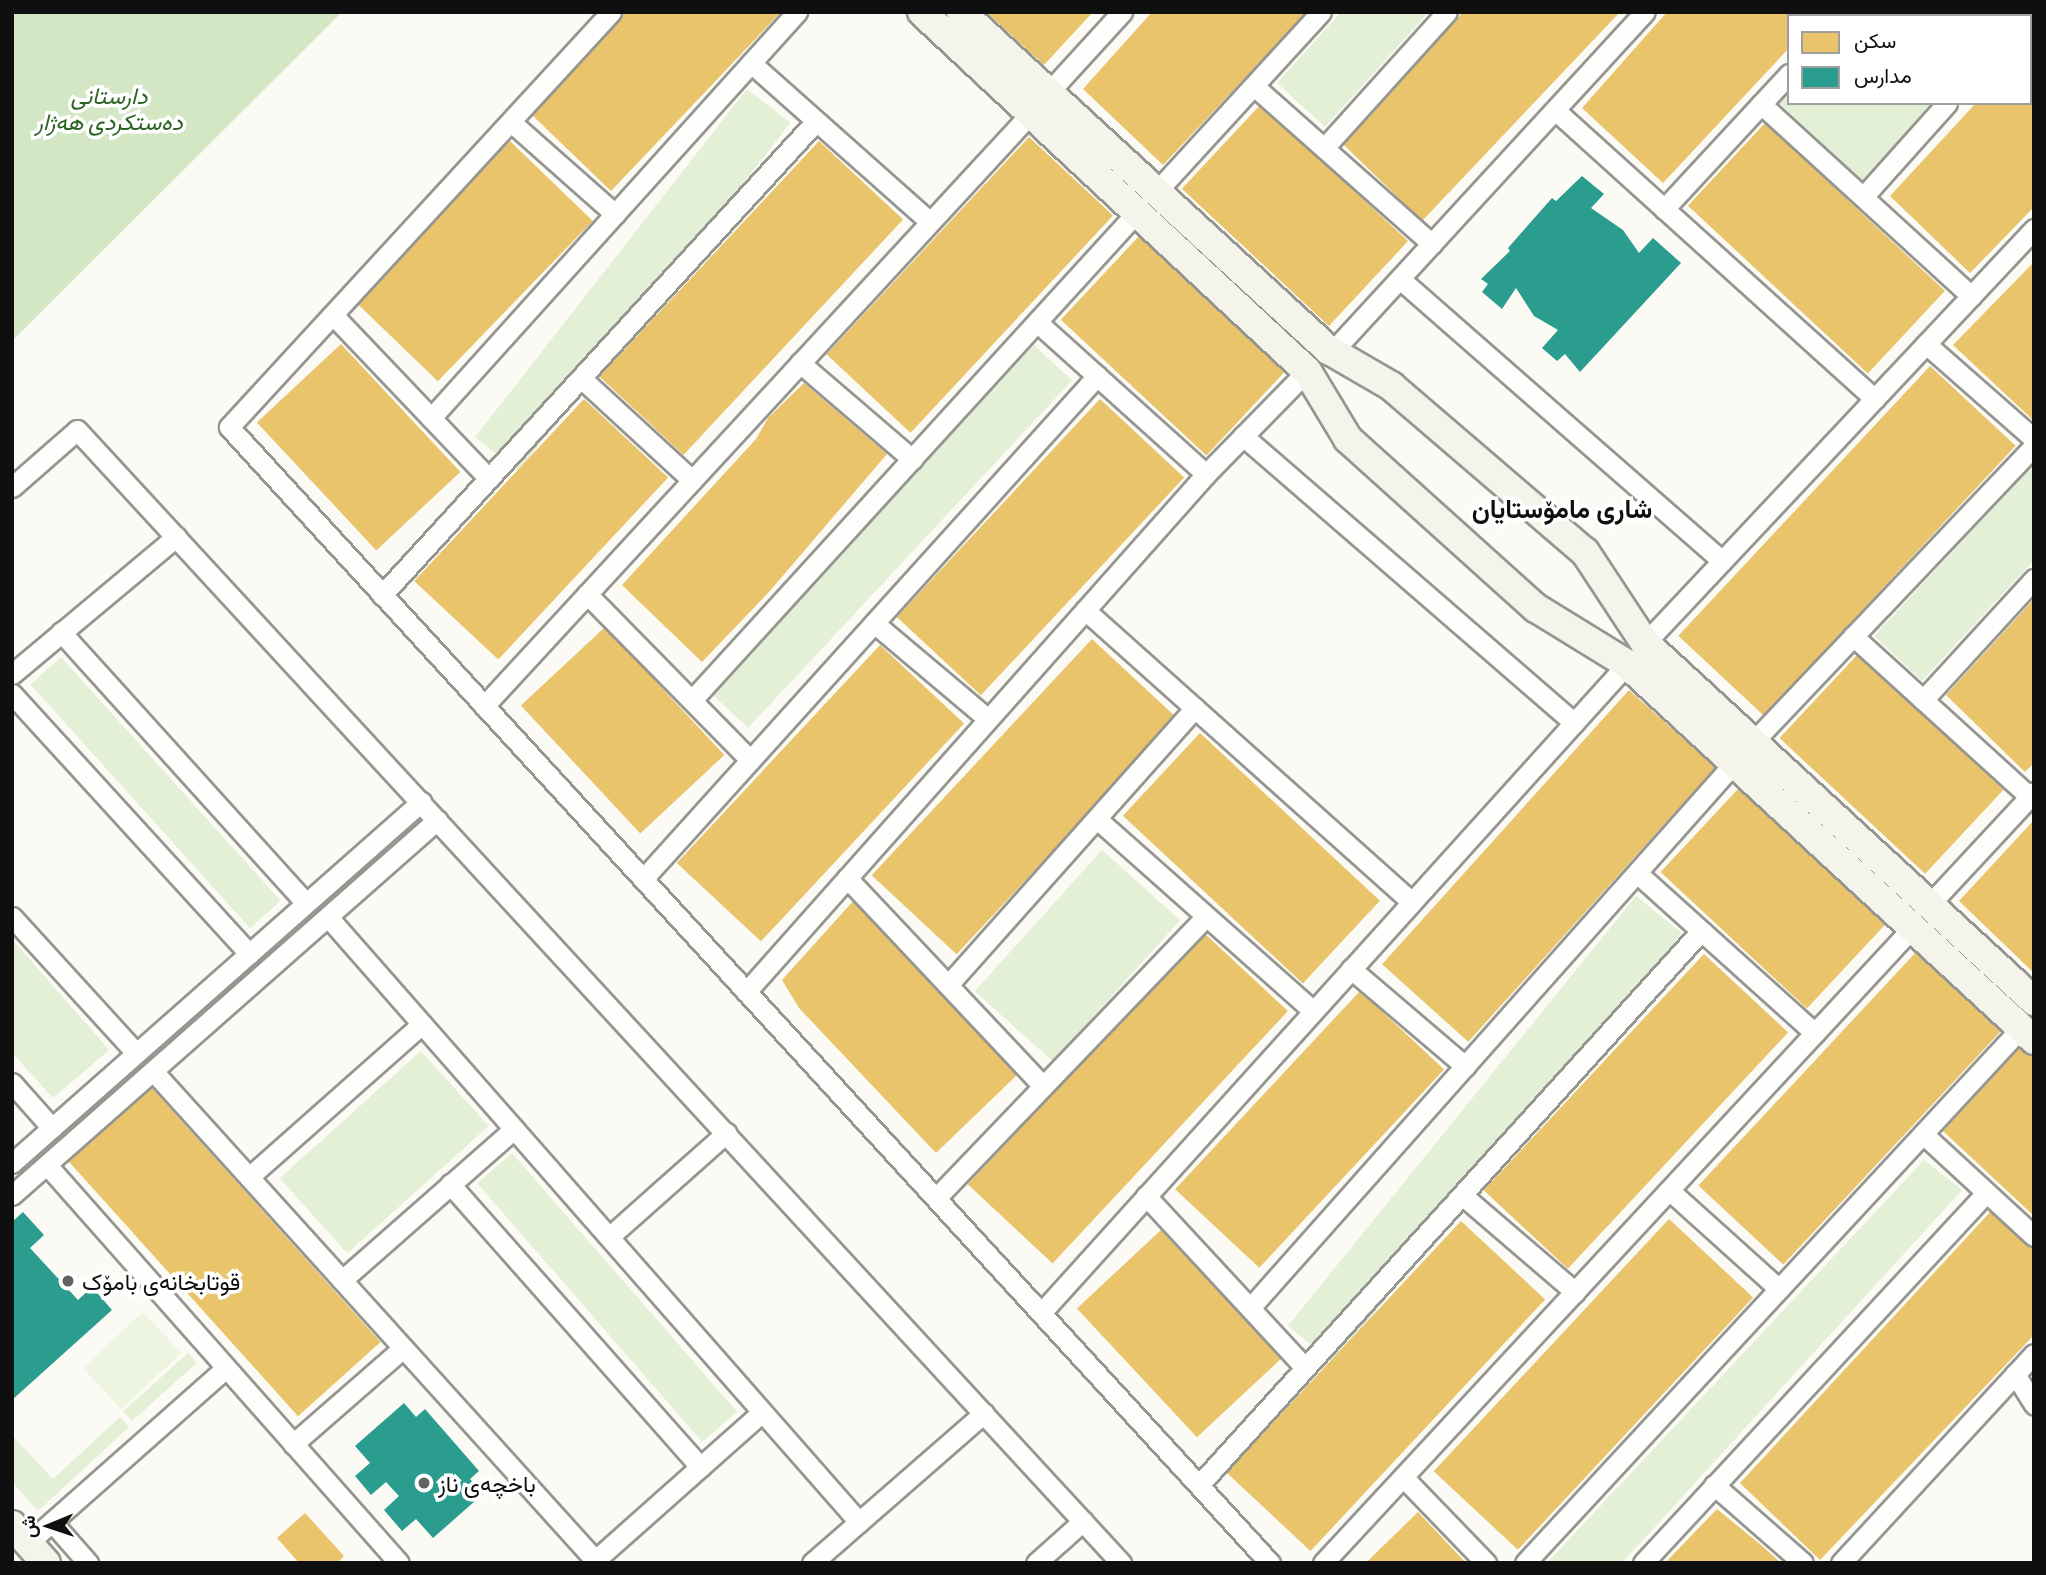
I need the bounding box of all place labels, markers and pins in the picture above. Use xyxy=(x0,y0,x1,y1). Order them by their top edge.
place label: قوتابخانەی بامۆک xyxy=(82,1267,240,1295)
marker: قوتابخانەی بامۆک xyxy=(60,1273,76,1289)
place label: باخچەی ناز xyxy=(438,1469,536,1497)
marker: باخچەی ناز xyxy=(416,1475,432,1491)

